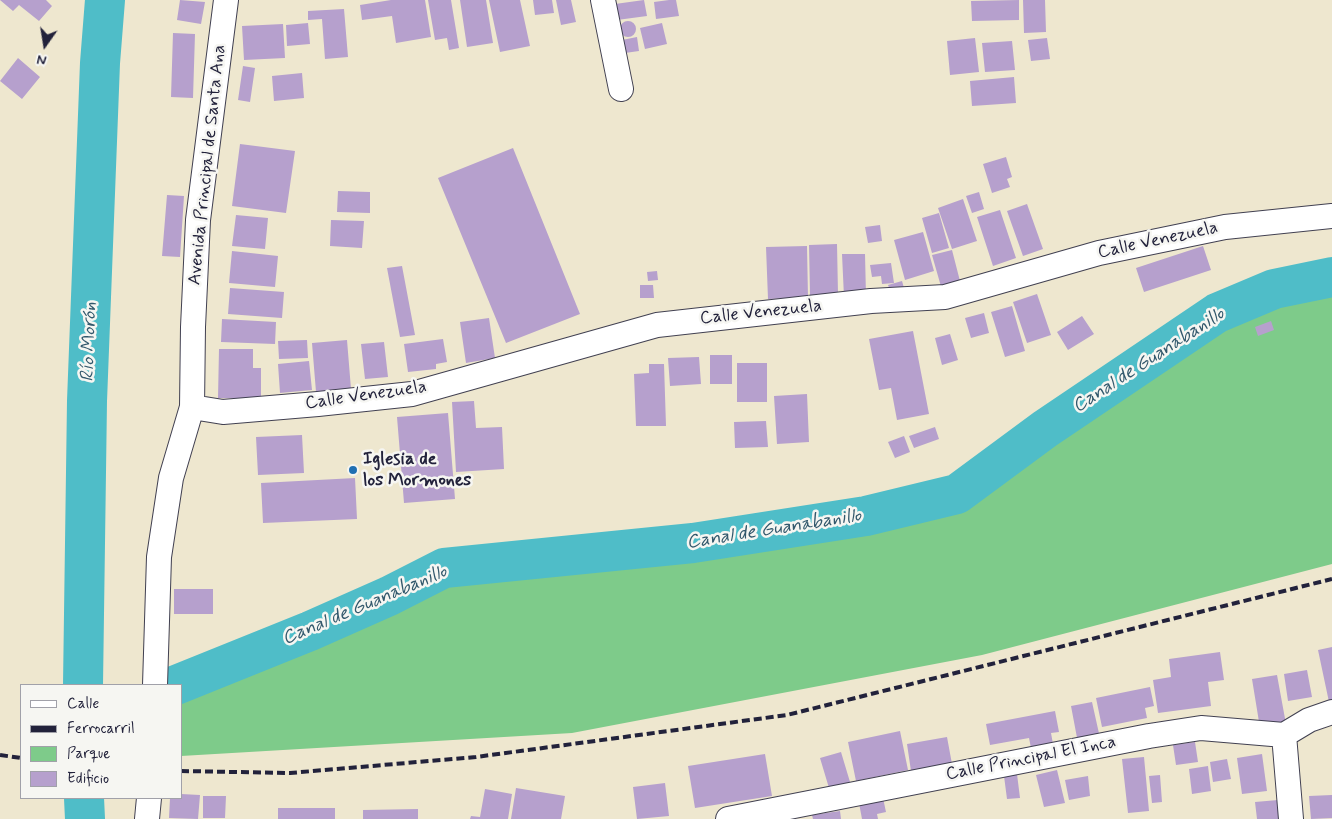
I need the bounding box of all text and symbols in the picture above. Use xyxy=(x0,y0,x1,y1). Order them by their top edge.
north arrow xyxy=(20,20,70,70)
street label: Avenida Principal de Santa Ana xyxy=(185,44,231,286)
text: N xyxy=(35,50,48,69)
street label: Calle Venezuela xyxy=(1096,218,1220,264)
street label: Calle Venezuela xyxy=(699,296,823,330)
water label: Río Morón xyxy=(77,302,103,382)
water label: Canal de Guanabanillo xyxy=(1069,303,1229,419)
street label: Calle Venezuela xyxy=(304,377,428,415)
place label: Iglesia de los Mormones xyxy=(363,449,471,492)
marker: Iglesia de los Mormones xyxy=(347,464,359,476)
water label: Canal de Guanabanillo xyxy=(685,505,863,555)
water label: Canal de Guanabanillo xyxy=(279,561,451,651)
legend xyxy=(20,684,182,799)
text: Calle xyxy=(67,694,99,714)
text: Ferrocarril xyxy=(67,719,135,739)
street label: Calle Principal El Inca xyxy=(944,732,1118,786)
text: Parque xyxy=(67,744,110,764)
text: Edificio xyxy=(67,769,109,789)

